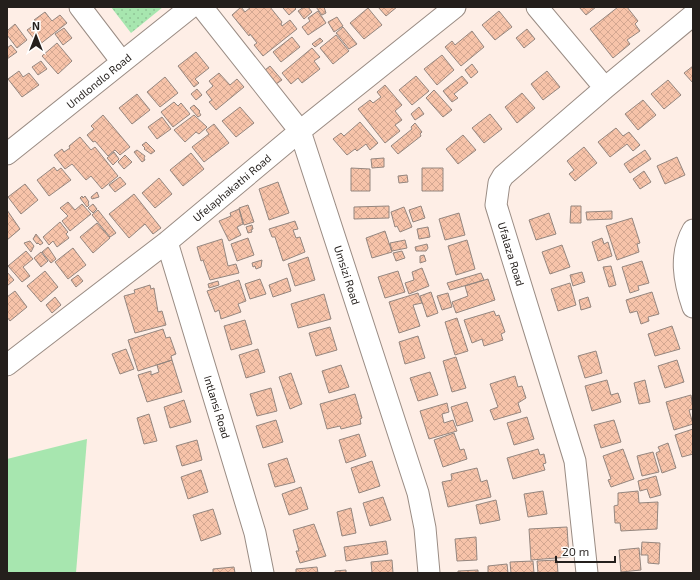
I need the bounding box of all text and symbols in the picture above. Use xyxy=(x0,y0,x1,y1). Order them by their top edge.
north arrow xyxy=(16,16,56,56)
text: N xyxy=(32,19,40,32)
street label: Undlondlo Road xyxy=(64,51,134,111)
street label: Ufelaphakathi Road xyxy=(190,151,273,224)
street label: Ufalaza Road xyxy=(496,220,527,287)
street label: Umsizi Road xyxy=(332,244,363,306)
street label: Intlansi Road xyxy=(202,374,233,440)
scale bar xyxy=(556,538,615,564)
text: 20 m xyxy=(562,544,589,558)

